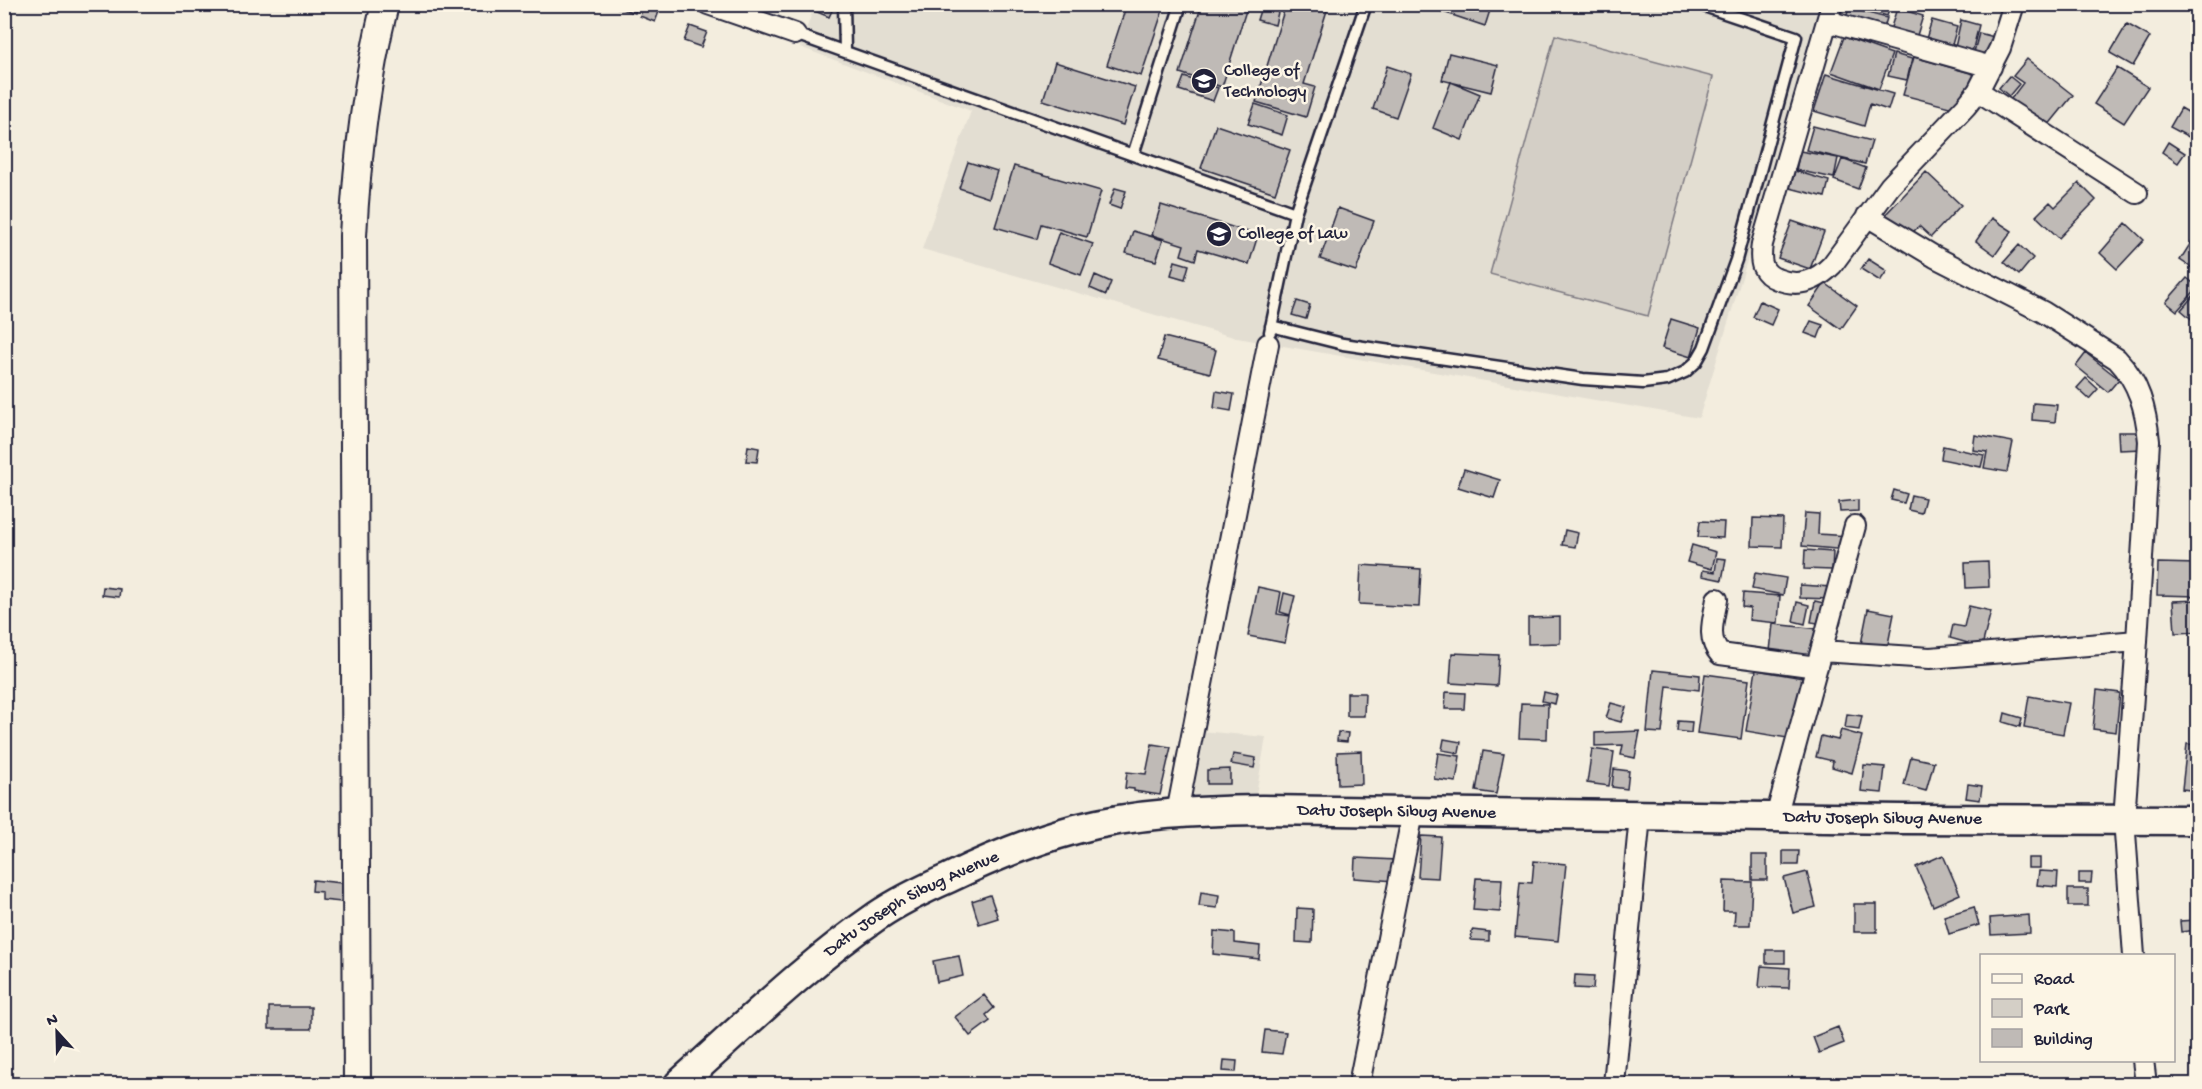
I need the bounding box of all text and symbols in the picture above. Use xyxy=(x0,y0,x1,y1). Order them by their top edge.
place label: College of Technology xyxy=(1223,61,1306,103)
school or university icon: College of Technology xyxy=(1189,66,1219,96)
school or university icon: College of Law xyxy=(1204,219,1234,249)
place label: College of Law xyxy=(1238,224,1348,245)
street label: Datu Joseph Sibug Avenue xyxy=(1297,800,1497,824)
street label: Datu Joseph Sibug Avenue xyxy=(1782,807,1983,830)
street label: Datu Joseph Sibug Avenue xyxy=(819,846,1003,963)
legend xyxy=(1980,954,2175,1062)
text: Road xyxy=(2034,970,2075,991)
text: Park xyxy=(2033,1000,2070,1021)
north arrow xyxy=(27,1002,87,1062)
text: N xyxy=(44,1010,62,1032)
text: Building xyxy=(2033,1030,2093,1051)

